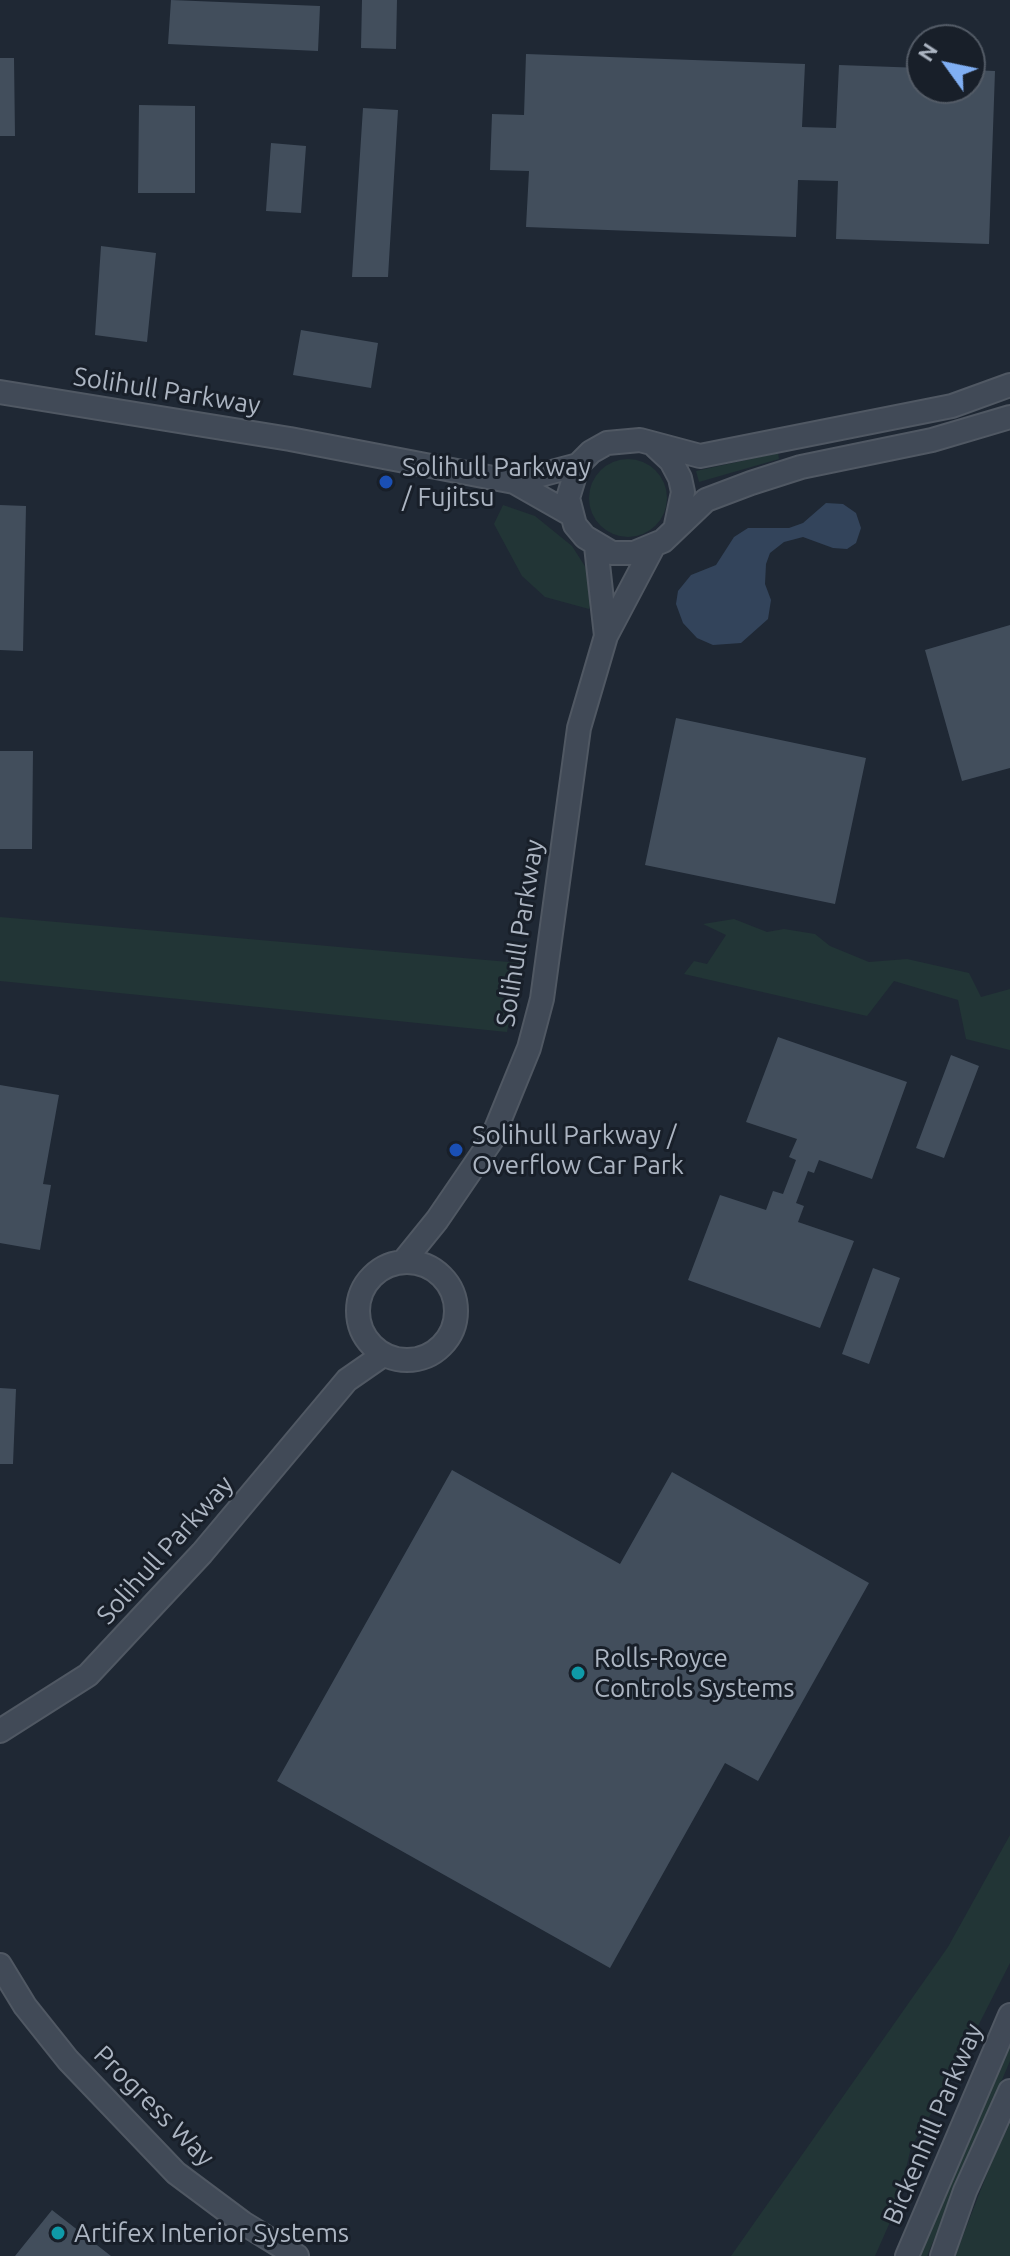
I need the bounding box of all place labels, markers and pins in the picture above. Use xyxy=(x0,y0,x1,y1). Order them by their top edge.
place label: Solihull Parkway / Fujitsu xyxy=(402,451,591,512)
marker: Solihull Parkway / Fujitsu xyxy=(377,473,395,491)
place label: Solihull Parkway / Overflow Car Park xyxy=(472,1119,684,1180)
marker: Solihull Parkway / Overflow Car Park xyxy=(447,1141,465,1159)
place label: Rolls-Royce Controls Systems xyxy=(594,1642,795,1704)
marker: Rolls-Royce Controls Systems xyxy=(569,1664,587,1682)
place label: Artifex Interior Systems xyxy=(74,2217,349,2249)
marker: Artifex Interior Systems xyxy=(49,2224,67,2242)

